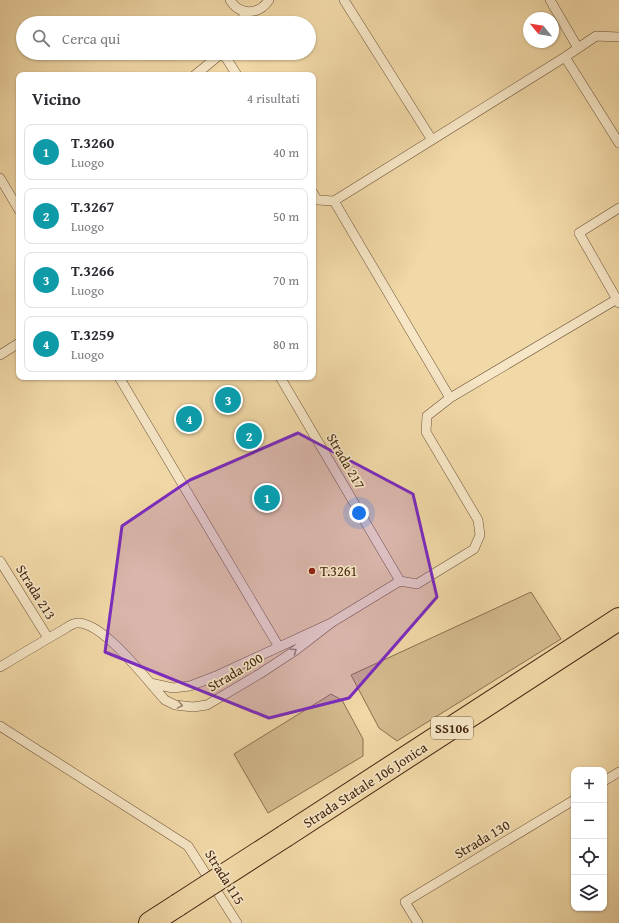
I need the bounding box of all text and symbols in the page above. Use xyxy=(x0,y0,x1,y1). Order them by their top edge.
north arrow xyxy=(523,12,559,48)
search box xyxy=(16,16,316,60)
icon: search xyxy=(30,27,52,49)
text: Cerca qui xyxy=(62,28,120,49)
text: Vicino xyxy=(32,86,81,111)
text: 4 risultati xyxy=(247,89,300,108)
text: T.3260 xyxy=(71,132,114,153)
text: 1 xyxy=(43,143,49,162)
text: 40 m xyxy=(273,143,299,162)
text: Luogo xyxy=(71,153,104,172)
text: T.3267 xyxy=(71,196,114,217)
text: 2 xyxy=(43,207,49,226)
text: 50 m xyxy=(273,207,299,226)
text: Luogo xyxy=(71,217,104,236)
text: T.3266 xyxy=(71,260,114,281)
text: 3 xyxy=(43,271,49,290)
text: 70 m xyxy=(273,271,299,290)
text: Luogo xyxy=(71,281,104,300)
text: T.3259 xyxy=(71,324,114,345)
text: 4 xyxy=(43,335,49,354)
text: 80 m xyxy=(273,335,299,354)
text: Luogo xyxy=(71,345,104,364)
pin: 3 xyxy=(215,385,241,415)
pin: 4 xyxy=(176,404,202,434)
pin: 2 xyxy=(236,421,262,451)
street label: Strada 217 xyxy=(322,429,370,493)
pin: 1 xyxy=(254,483,280,513)
your location xyxy=(349,503,369,523)
street label: Strada 213 xyxy=(11,561,61,623)
place label: T.3261 xyxy=(320,561,357,581)
marker: T.3261 xyxy=(307,566,317,576)
street label: Strada 200 xyxy=(204,647,267,696)
one-way arrow xyxy=(290,649,297,656)
one-way arrow xyxy=(177,701,183,709)
road number: SS106 xyxy=(431,717,473,739)
street label: Strada Statale 106 Jonica xyxy=(299,737,431,833)
map controls xyxy=(571,767,607,911)
button: + xyxy=(571,767,607,803)
button: − xyxy=(571,803,607,839)
street label: Strada 130 xyxy=(451,814,514,863)
button: locate xyxy=(571,839,607,875)
street label: Strada 115 xyxy=(200,846,250,908)
button: layers xyxy=(571,875,607,911)

